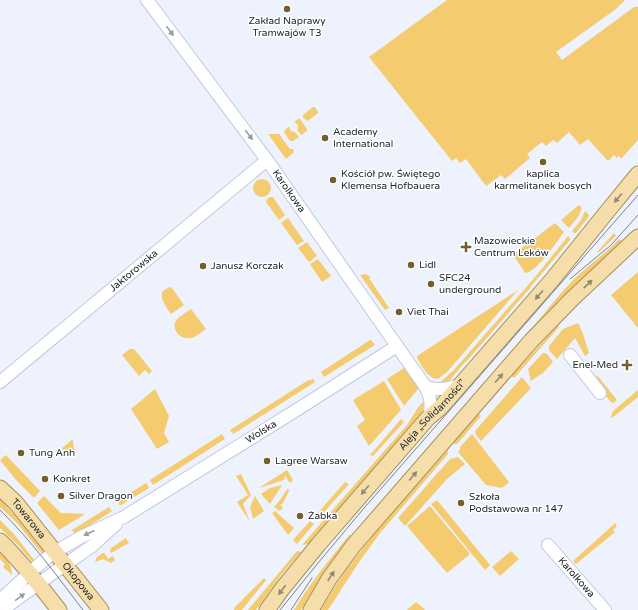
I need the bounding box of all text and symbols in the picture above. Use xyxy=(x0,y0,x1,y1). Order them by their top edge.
marker: Zakład Naprawy Tramwajów T3 xyxy=(282,4,292,14)
place label: Zakład Naprawy Tramwajów T3 xyxy=(248,15,326,39)
one-way arrow xyxy=(166,26,174,37)
place label: Academy International xyxy=(333,126,393,150)
one-way arrow xyxy=(244,130,252,140)
marker: Academy International xyxy=(320,133,330,143)
marker: kaplica karmelitanek bosych xyxy=(538,157,548,167)
street label: Karolkowa xyxy=(270,167,308,215)
place label: Kościół pw. Świętego Klemensa Hofbauera xyxy=(341,168,440,192)
place label: kaplica karmelitanek bosych xyxy=(494,168,592,192)
marker: Kościół pw. Świętego Klemensa Hofbauera xyxy=(328,175,338,185)
one-way arrow xyxy=(614,192,623,203)
place label: Mazowieckie Centrum Leków xyxy=(474,235,549,259)
marker: Mazowieckie Centrum Leków xyxy=(461,242,471,252)
street label: Jaktorowska xyxy=(107,247,160,294)
place label: Lidl xyxy=(419,259,436,271)
place label: Janusz Korczak xyxy=(211,260,284,272)
marker: Lidl xyxy=(406,260,416,270)
marker: Janusz Korczak xyxy=(198,261,208,271)
place label: SFC24 underground xyxy=(439,272,501,296)
marker: SFC24 underground xyxy=(426,279,436,289)
one-way arrow xyxy=(583,279,593,288)
one-way arrow xyxy=(535,290,544,299)
place label: Viet Thai xyxy=(407,306,449,318)
marker: Viet Thai xyxy=(394,307,404,317)
place label: Enel-Med xyxy=(572,359,618,371)
marker: Enel-Med xyxy=(621,359,633,371)
one-way arrow xyxy=(494,373,503,383)
street label: Aleja „Solidarności” xyxy=(397,377,468,453)
street label: Wolska xyxy=(244,418,279,446)
place label: Tung Anh xyxy=(29,447,75,459)
marker: Tung Anh xyxy=(16,448,26,458)
place label: Lagree Warsaw xyxy=(275,455,348,467)
marker: Lagree Warsaw xyxy=(262,456,272,466)
one-way arrow xyxy=(409,471,418,481)
place label: Konkret xyxy=(53,473,91,485)
marker: Konkret xyxy=(40,474,50,484)
one-way arrow xyxy=(361,485,370,495)
place label: Silver Dragon xyxy=(69,490,133,502)
marker: Silver Dragon xyxy=(56,491,66,501)
place label: Szkoła Podstawowa nr 147 xyxy=(469,491,563,515)
street label: Towarowa xyxy=(9,496,48,541)
marker: Szkoła Podstawowa nr 147 xyxy=(456,498,466,508)
place label: Żabka xyxy=(308,510,337,522)
marker: Żabka xyxy=(295,511,305,521)
one-way arrow xyxy=(83,530,94,536)
street label: Karolkowa xyxy=(556,555,597,600)
street label: Okopowa xyxy=(59,560,97,603)
one-way arrow xyxy=(327,571,335,582)
one-way arrow xyxy=(278,584,286,595)
one-way arrow xyxy=(15,593,25,601)

